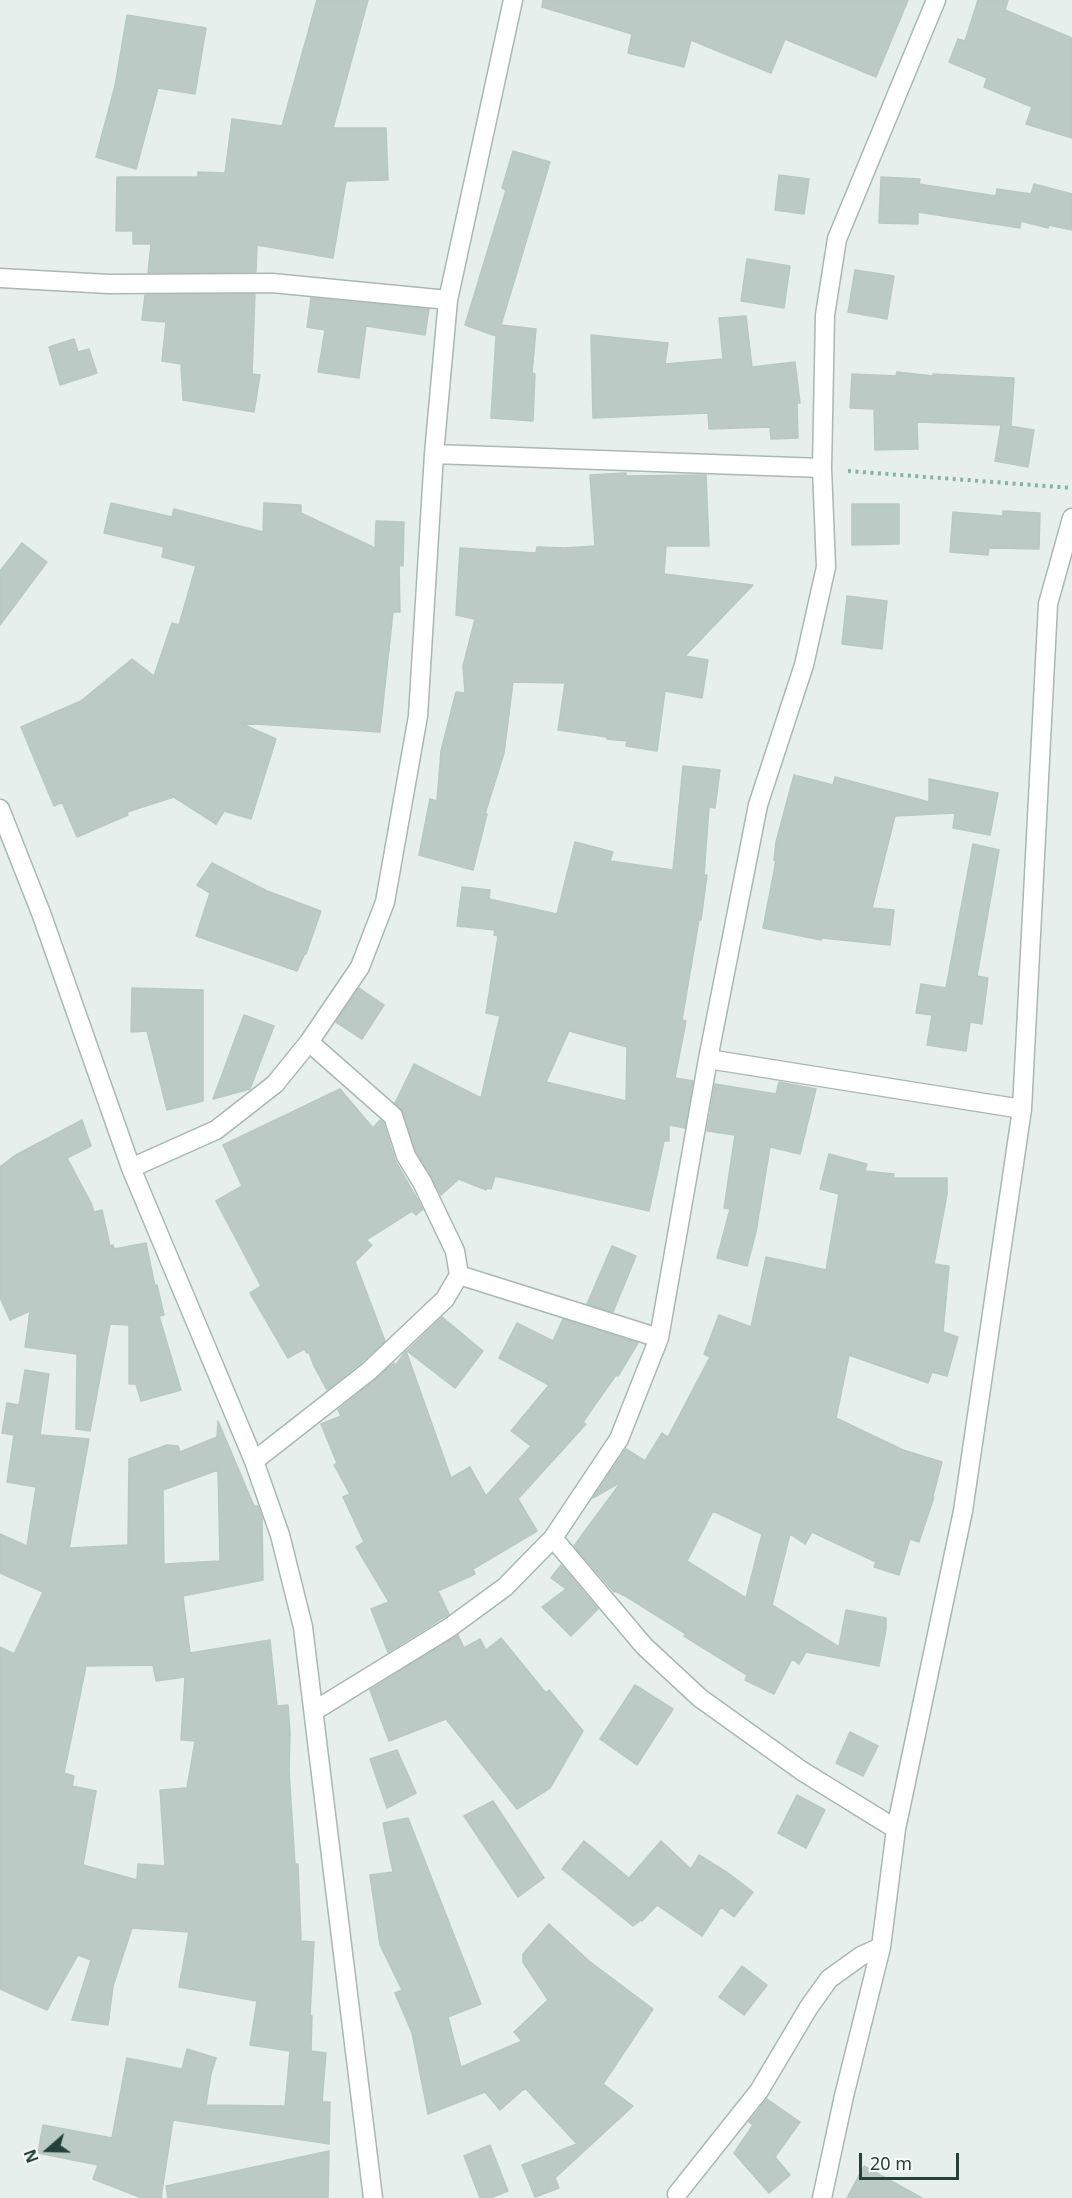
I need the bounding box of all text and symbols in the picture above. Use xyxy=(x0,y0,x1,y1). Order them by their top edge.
north arrow xyxy=(18,2120,78,2180)
scale bar xyxy=(862,2141,962,2179)
text: N xyxy=(19,2146,44,2166)
text: 20 m xyxy=(870,2151,912,2175)

